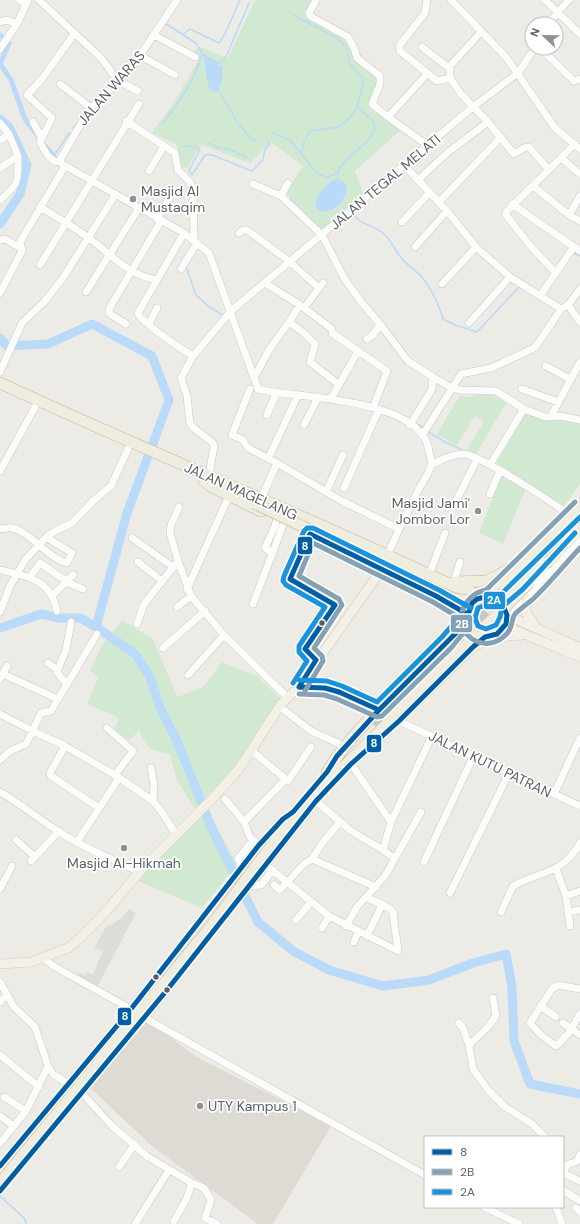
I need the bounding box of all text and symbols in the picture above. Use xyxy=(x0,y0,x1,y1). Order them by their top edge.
north arrow xyxy=(524,16,564,56)
text: N xyxy=(527,26,543,39)
street label: JALAN WARAS xyxy=(74,47,148,129)
street label: JALAN TEGAL MELATI xyxy=(326,130,444,234)
place label: Masjid Al Mustaqim xyxy=(141,182,205,216)
marker: Masjid Al Mustaqim xyxy=(128,194,138,204)
street label: JALAN MAGELANG xyxy=(182,458,300,524)
place label: Masjid Jami' Jombor Lor xyxy=(392,494,470,528)
marker: Masjid Jami' Jombor Lor xyxy=(473,506,483,516)
line badge: 8 xyxy=(297,536,313,555)
text: 8 xyxy=(302,539,309,553)
line badge: 2A xyxy=(483,591,506,610)
text: 2A xyxy=(487,593,501,607)
line badge: 2B xyxy=(450,614,473,633)
text: 2B xyxy=(455,617,469,631)
unlabelled marker xyxy=(317,618,327,628)
street label: JALAN KUTU PATRAN xyxy=(426,726,554,802)
line badge: 8 xyxy=(366,734,382,753)
text: 8 xyxy=(371,736,378,750)
marker: Masjid Al-Hikmah xyxy=(119,843,129,853)
place label: Masjid Al-Hikmah xyxy=(67,854,181,872)
unlabelled marker xyxy=(151,972,161,982)
unlabelled marker xyxy=(162,985,172,995)
line badge: 8 xyxy=(117,1007,132,1026)
text: 8 xyxy=(122,1009,129,1023)
place label: UTY Kampus 1 xyxy=(208,1097,297,1115)
marker: UTY Kampus 1 xyxy=(195,1101,205,1111)
legend xyxy=(424,1136,564,1208)
text: 8 xyxy=(460,1144,467,1160)
text: 2B xyxy=(460,1164,474,1180)
text: 2A xyxy=(460,1184,475,1200)

